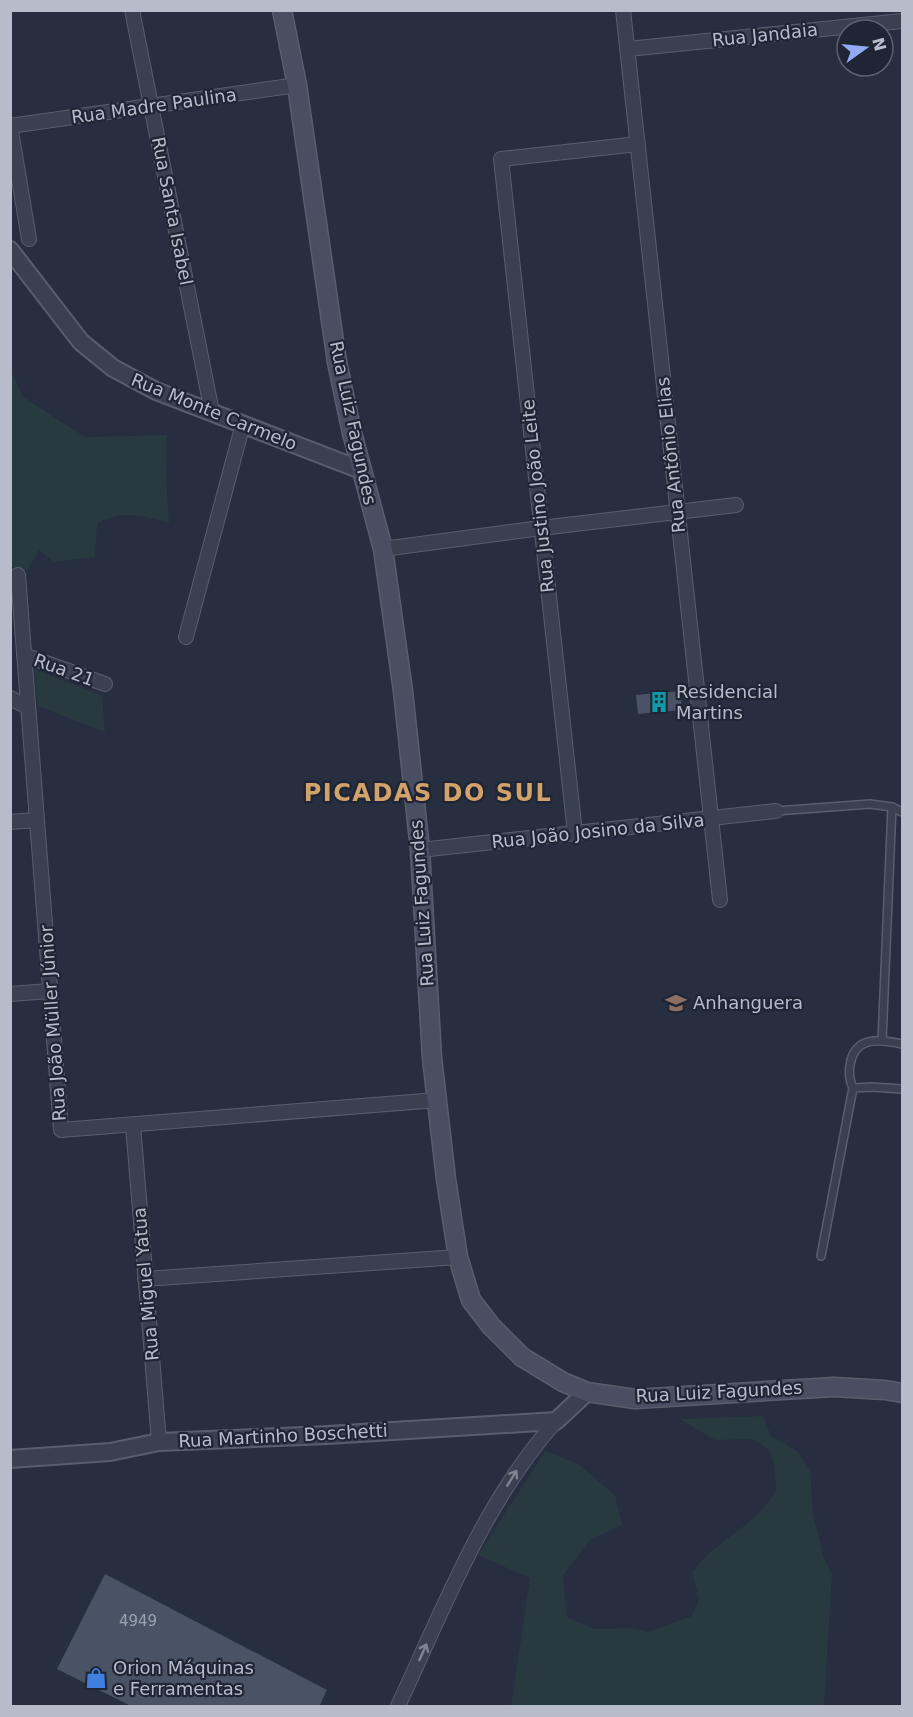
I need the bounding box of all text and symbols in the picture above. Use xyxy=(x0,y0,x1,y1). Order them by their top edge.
north arrow xyxy=(835,18,895,78)
street label: Rua Jandaia xyxy=(711,19,819,50)
text: N xyxy=(868,35,890,53)
street label: Rua Madre Paulina xyxy=(70,84,238,127)
street label: Rua Santa Isabel xyxy=(148,135,197,287)
street label: Rua Luiz Fagundes xyxy=(326,339,381,507)
street label: Rua Monte Carmelo xyxy=(128,369,300,454)
street label: Rua Antônio Elias xyxy=(652,376,689,534)
street label: Rua Justino João Leite xyxy=(517,398,558,594)
street label: Rua 21 xyxy=(31,649,97,690)
place label: Residencial Martins xyxy=(676,681,778,723)
building icon: Residencial Martins xyxy=(647,690,671,714)
district label: PICADAS DO SUL xyxy=(304,779,552,807)
street label: Rua João Josino da Silva xyxy=(490,809,705,852)
street label: Rua Luiz Fagundes xyxy=(405,819,438,987)
street label: Rua João Müller Júnior xyxy=(35,924,70,1122)
school or university icon: Anhanguera xyxy=(664,991,688,1015)
place label: Anhanguera xyxy=(693,992,803,1013)
street label: Rua Miguel Yatua xyxy=(128,1206,163,1362)
street label: Rua Luiz Fagundes xyxy=(635,1377,803,1406)
street label: Rua Martinho Boschetti xyxy=(178,1420,388,1451)
one-way arrow xyxy=(506,1470,518,1487)
house number: 4949 xyxy=(119,1612,157,1630)
one-way arrow xyxy=(418,1643,429,1661)
place label: Orion Máquinas e Ferramentas xyxy=(113,1657,254,1699)
shop icon: Orion Máquinas e Ferramentas xyxy=(84,1666,108,1690)

